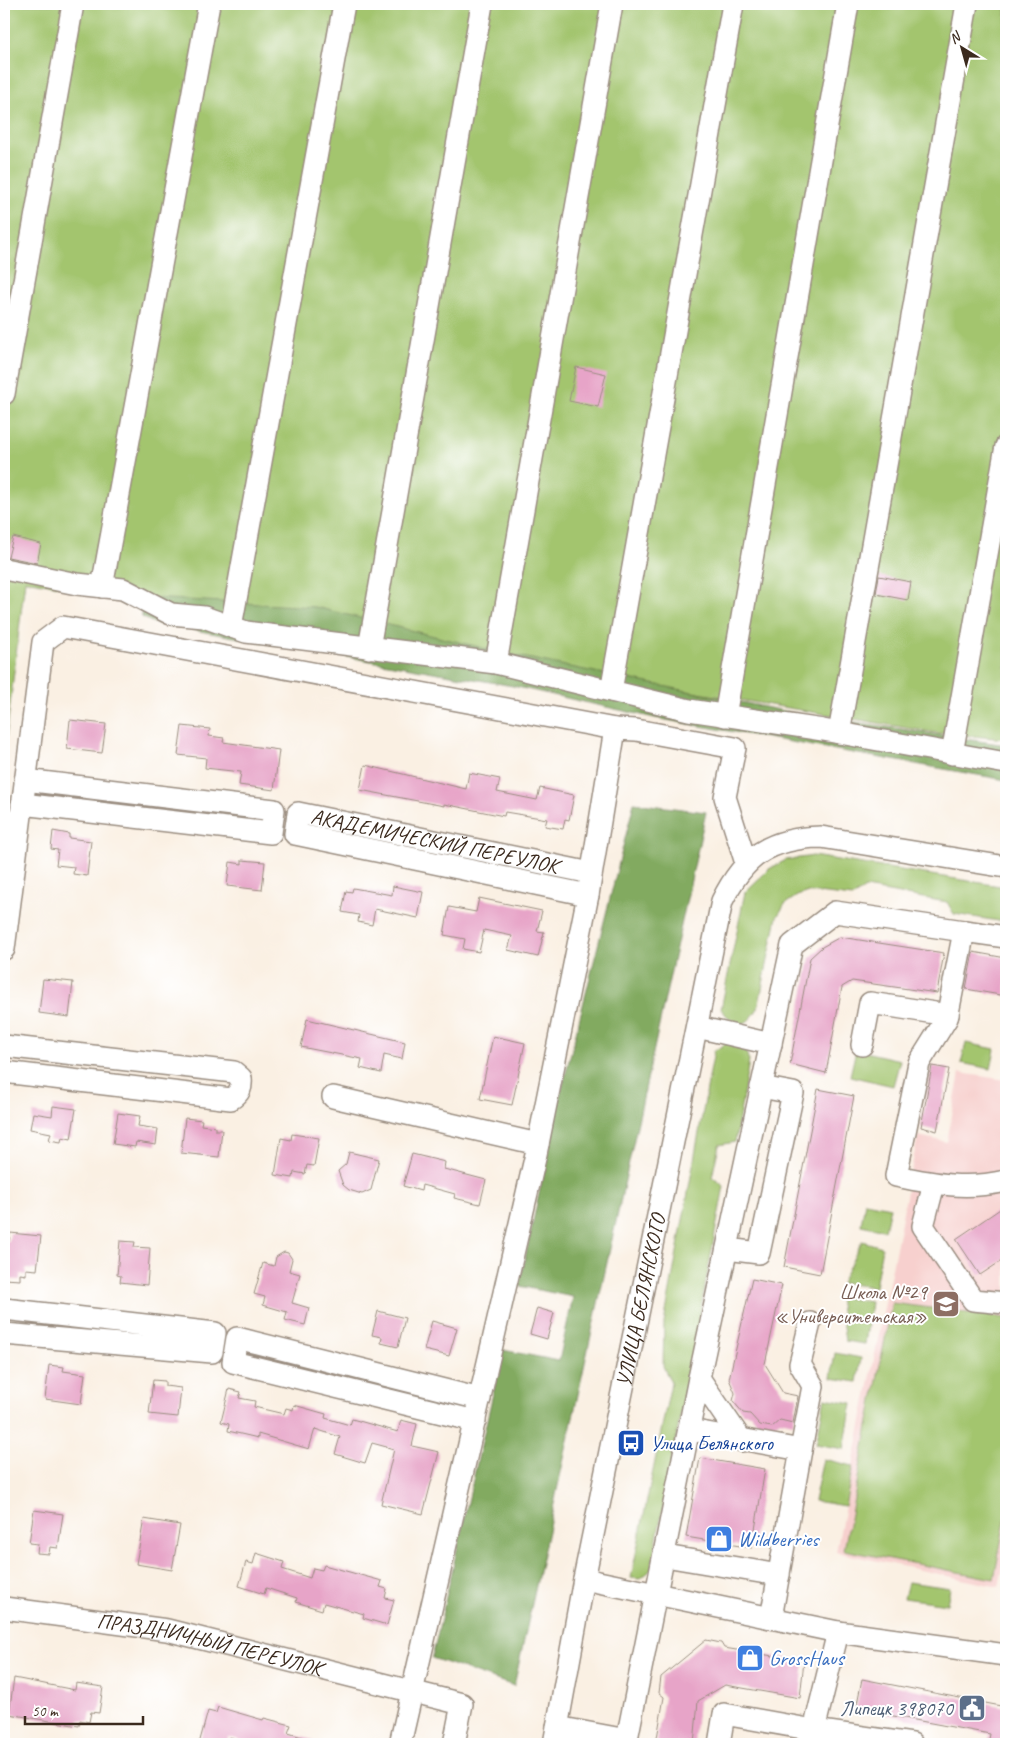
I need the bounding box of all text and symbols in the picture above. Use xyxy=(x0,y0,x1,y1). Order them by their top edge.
north arrow xyxy=(938,22,988,72)
text: N xyxy=(946,27,965,47)
street label: АКАДЕМИЧЕСКИЙ ПЕРЕУЛОК xyxy=(309,803,565,880)
street label: УЛИЦА БЕЛЯНСКОГО xyxy=(610,1209,671,1389)
place label: Школа №29 «Университетская» xyxy=(775,1279,929,1329)
school or university icon: Школа №29 «Университетская» xyxy=(931,1289,961,1319)
bus stop icon: Улица Белянского xyxy=(616,1428,646,1458)
place label: Улица Белянского xyxy=(650,1430,775,1456)
shop icon: Wildberries xyxy=(704,1524,734,1554)
place label: Wildberries xyxy=(738,1526,820,1552)
street label: ПРАЗДНИЧНЫЙ ПЕРЕУЛОК xyxy=(95,1608,329,1683)
shop icon: GrossHaus xyxy=(735,1643,765,1673)
place label: GrossHaus xyxy=(769,1645,846,1671)
scale bar xyxy=(25,1693,142,1725)
public building icon: Липецк 398070 xyxy=(957,1693,987,1723)
place label: Липецк 398070 xyxy=(840,1695,955,1721)
text: 50 m xyxy=(32,1702,59,1721)

